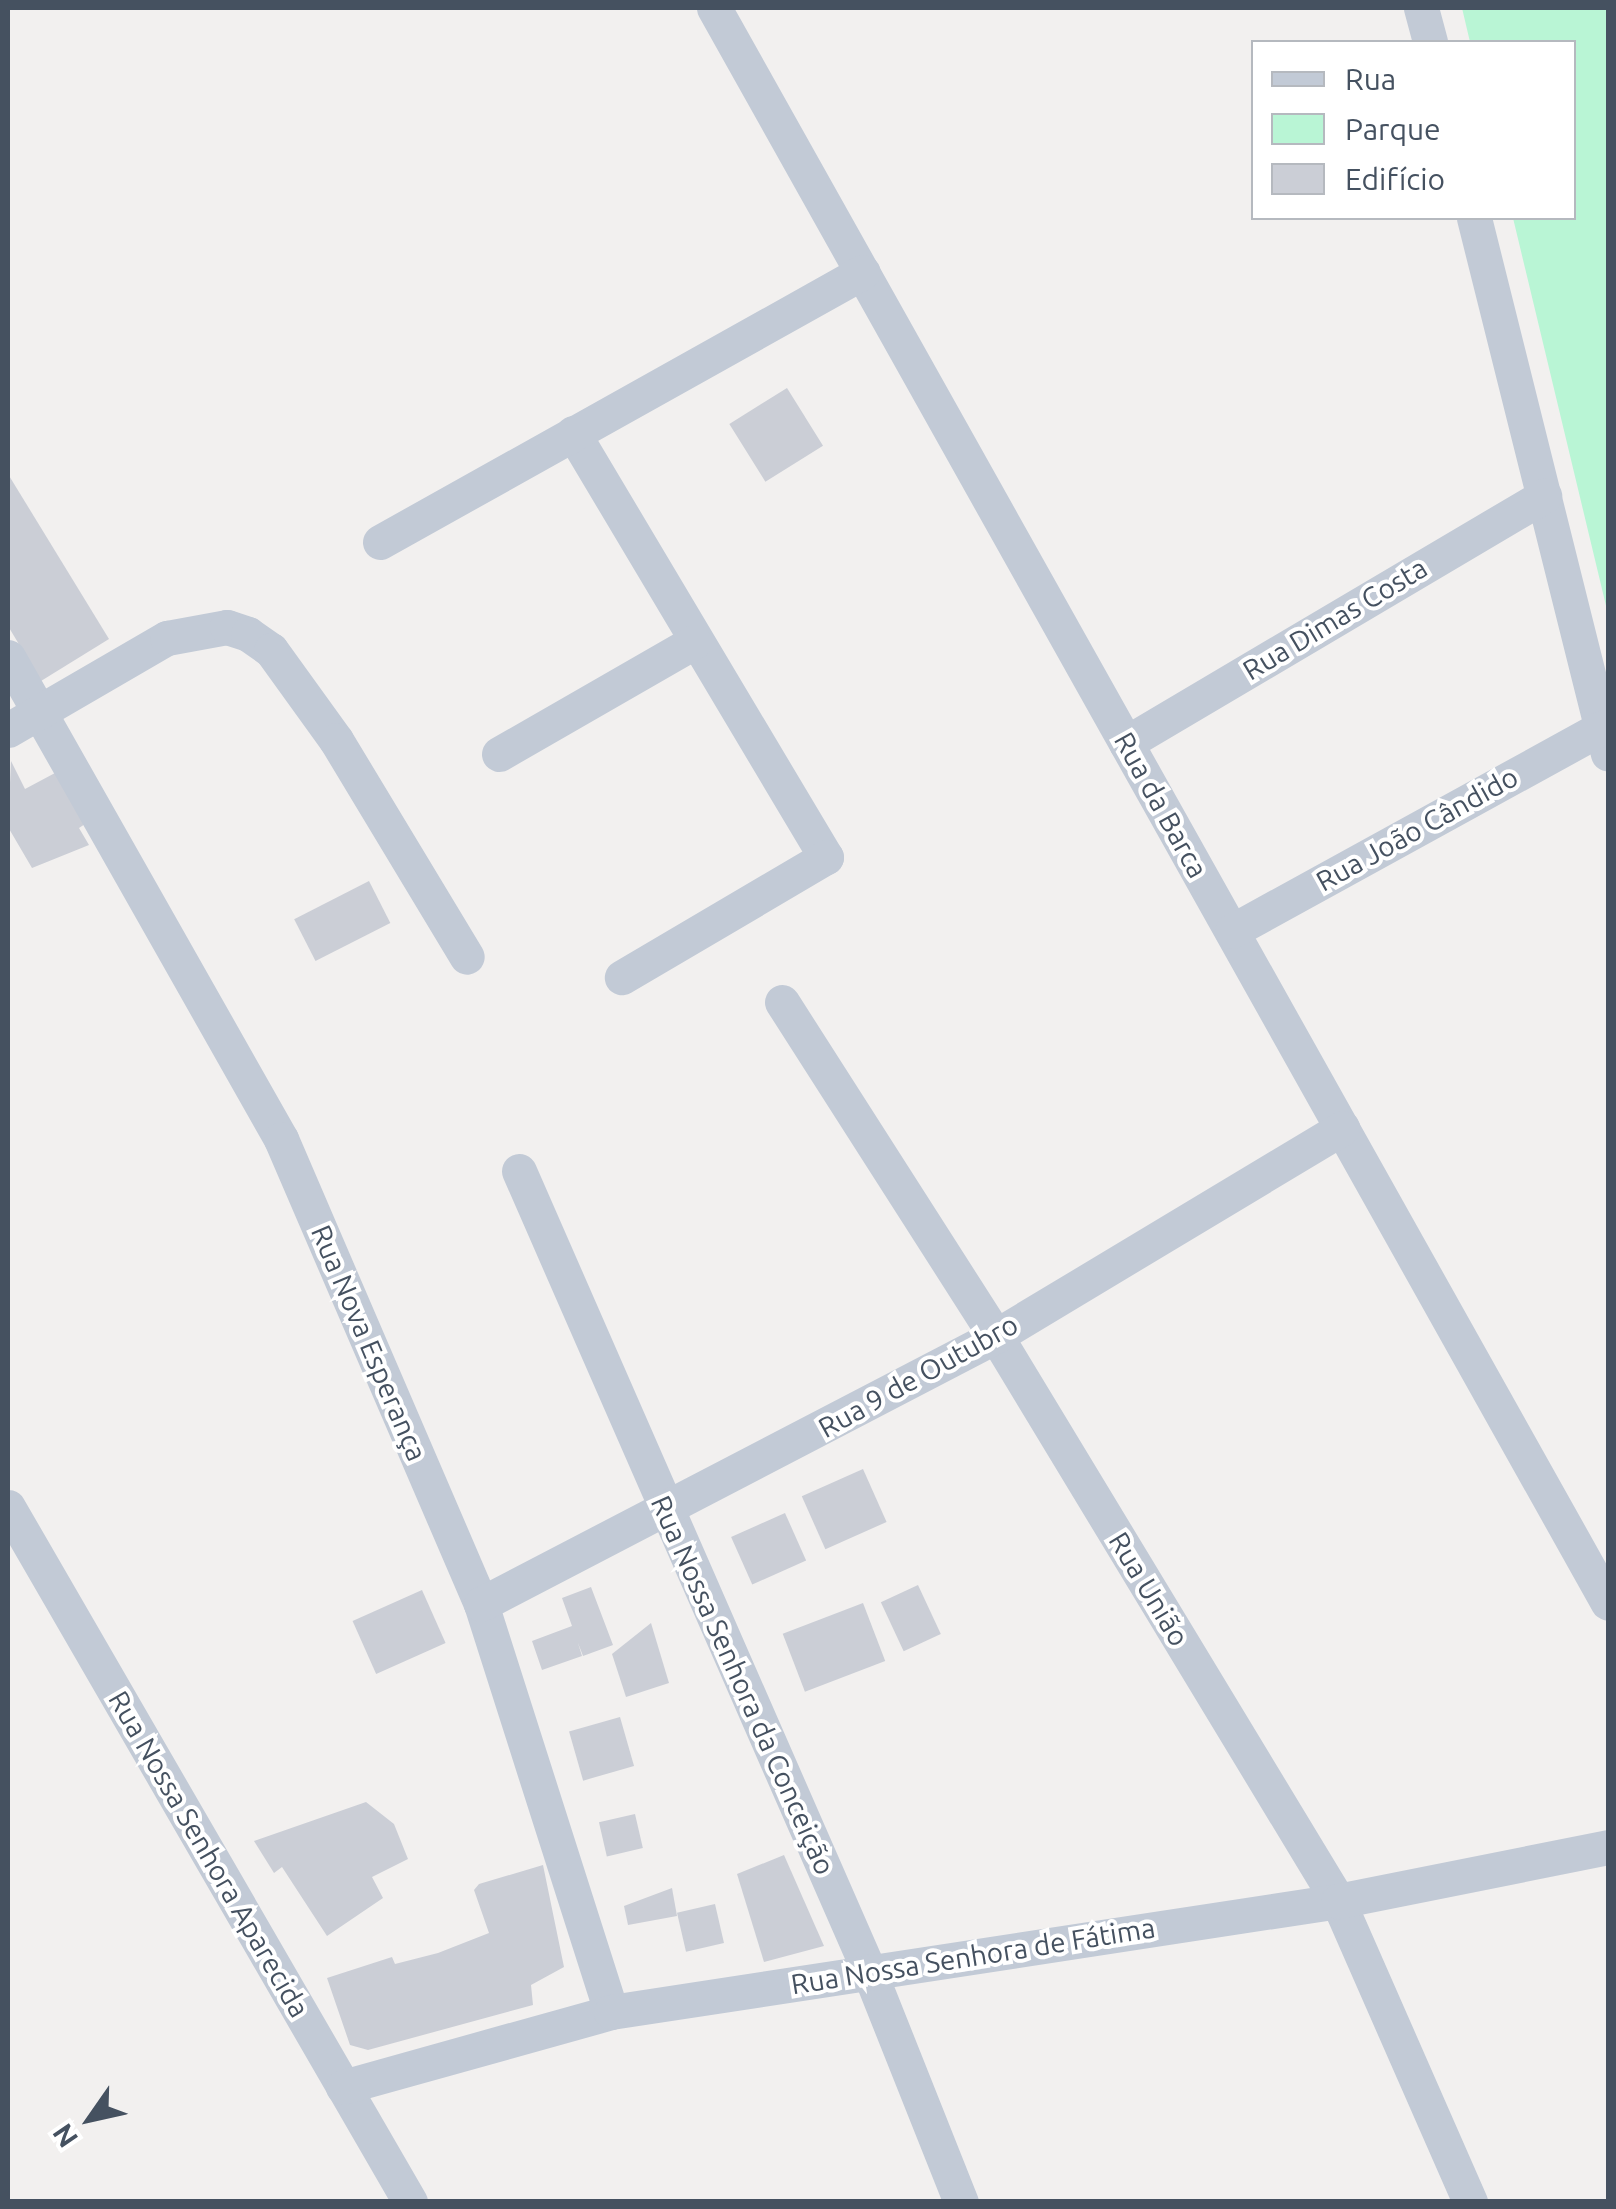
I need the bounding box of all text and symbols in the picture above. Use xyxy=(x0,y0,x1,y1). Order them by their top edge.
legend xyxy=(1251,40,1576,220)
text: Rua xyxy=(1345,62,1396,96)
text: Parque xyxy=(1345,112,1441,146)
text: Edifício xyxy=(1345,162,1445,196)
street label: Rua Dimas Costa xyxy=(1237,551,1433,687)
street label: Rua da Barca xyxy=(1107,726,1215,884)
street label: Rua João Cândido xyxy=(1310,760,1524,898)
street label: Rua Nova Esperança xyxy=(304,1220,434,1466)
street label: Rua 9 de Outubro xyxy=(812,1307,1024,1445)
street label: Rua Nossa Senhora da Conceição xyxy=(644,1490,842,1880)
street label: Rua União xyxy=(1102,1526,1196,1652)
street label: Rua Nossa Senhora Aparecida xyxy=(102,1685,316,2023)
street label: Rua Nossa Senhora de Fátima xyxy=(789,1911,1157,2001)
north arrow xyxy=(40,2069,140,2169)
text: N xyxy=(46,2119,83,2153)

